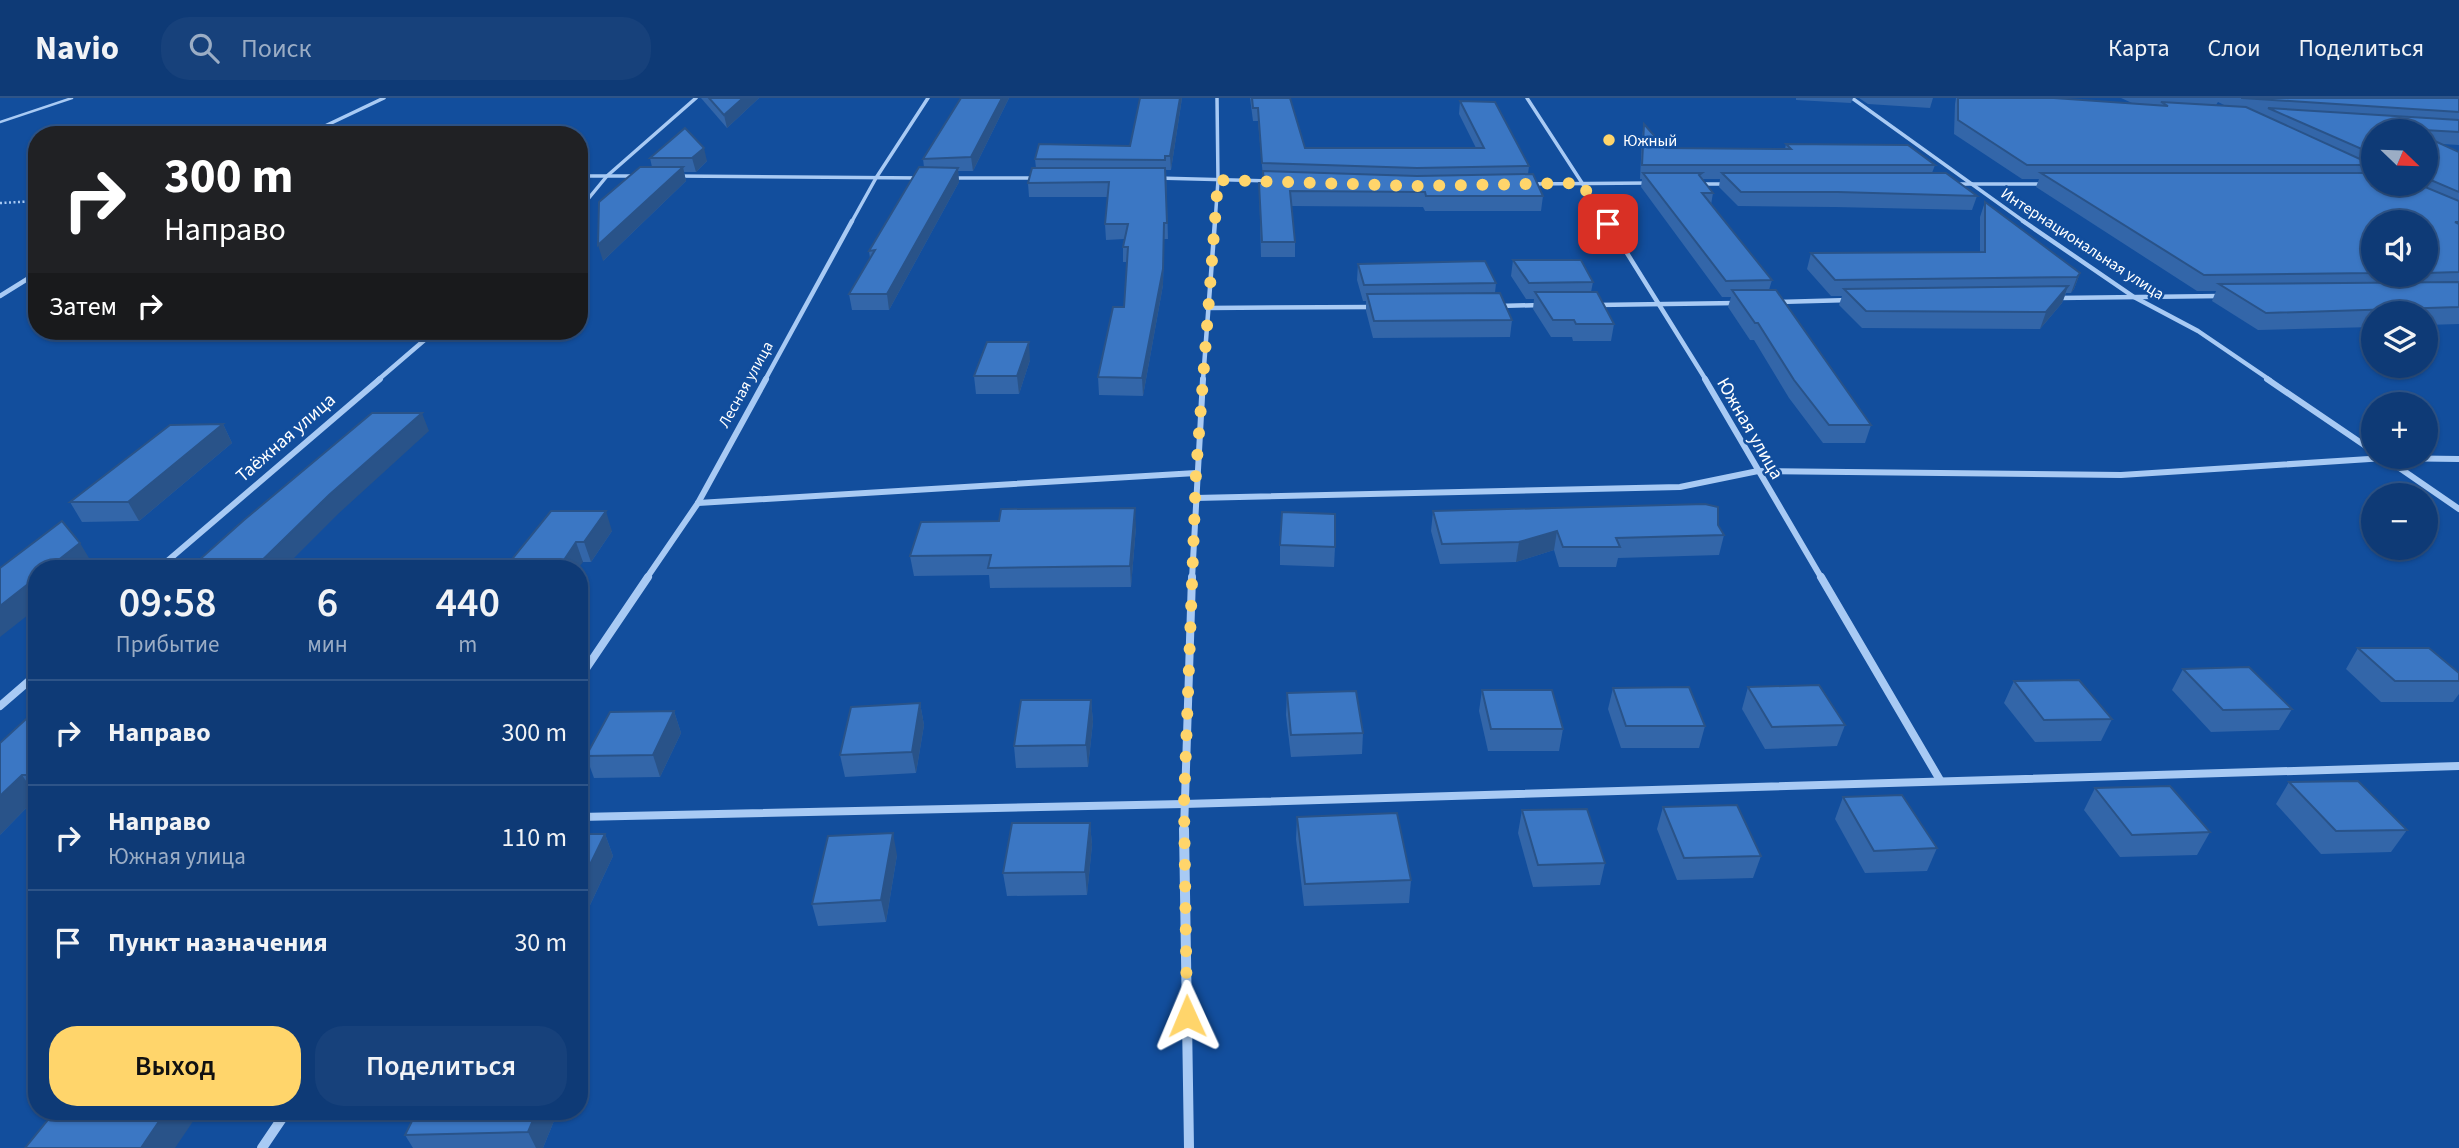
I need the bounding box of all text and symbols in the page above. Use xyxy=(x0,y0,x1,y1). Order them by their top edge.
search box xyxy=(161,17,651,80)
text: Navio xyxy=(35,25,119,72)
icon: search xyxy=(185,29,223,67)
text: Поиск xyxy=(241,30,311,67)
text: Карта xyxy=(2108,31,2170,66)
text: Слои xyxy=(2208,31,2261,66)
text: Поделиться xyxy=(2299,31,2424,66)
north arrow xyxy=(2361,119,2438,196)
map controls xyxy=(2361,119,2438,560)
place label: Южный xyxy=(1623,130,1677,152)
marker: Южный xyxy=(1601,132,1617,148)
text: 300 m xyxy=(164,142,293,212)
icon: right xyxy=(49,154,140,245)
street label: Интернациональная улица xyxy=(1996,183,2169,305)
pin xyxy=(1578,194,1638,254)
icon: arrive xyxy=(1589,205,1627,243)
text: Направо xyxy=(164,207,286,253)
button: sound xyxy=(2361,210,2438,287)
icon: right xyxy=(131,287,169,325)
text: Затем xyxy=(49,288,117,325)
button: layers xyxy=(2361,301,2438,378)
street label: Лесная улица xyxy=(713,337,779,432)
street label: Южная улица xyxy=(1710,373,1790,485)
street label: Таёжная улица xyxy=(230,387,342,489)
button: + xyxy=(2361,392,2438,469)
button: − xyxy=(2361,483,2438,560)
text: 09:58 xyxy=(119,573,216,633)
text: 6 xyxy=(317,573,338,633)
text: 440 xyxy=(436,573,500,633)
text: Прибытие xyxy=(116,628,219,661)
text: мин xyxy=(307,628,348,661)
text: m xyxy=(458,628,477,661)
icon: right xyxy=(49,714,87,752)
text: Направо xyxy=(108,714,211,751)
text: 300 m xyxy=(501,714,567,751)
text: Направо xyxy=(108,803,211,840)
icon: right xyxy=(49,819,87,857)
text: 110 m xyxy=(501,819,567,856)
text: Южная улица xyxy=(108,840,246,873)
icon: arrive xyxy=(49,924,87,962)
text: Пункт назначения xyxy=(108,924,328,961)
text: 30 m xyxy=(514,924,567,961)
position arrow xyxy=(1150,979,1224,1053)
button: Выход xyxy=(49,1026,301,1106)
button: Поделиться xyxy=(315,1026,567,1106)

